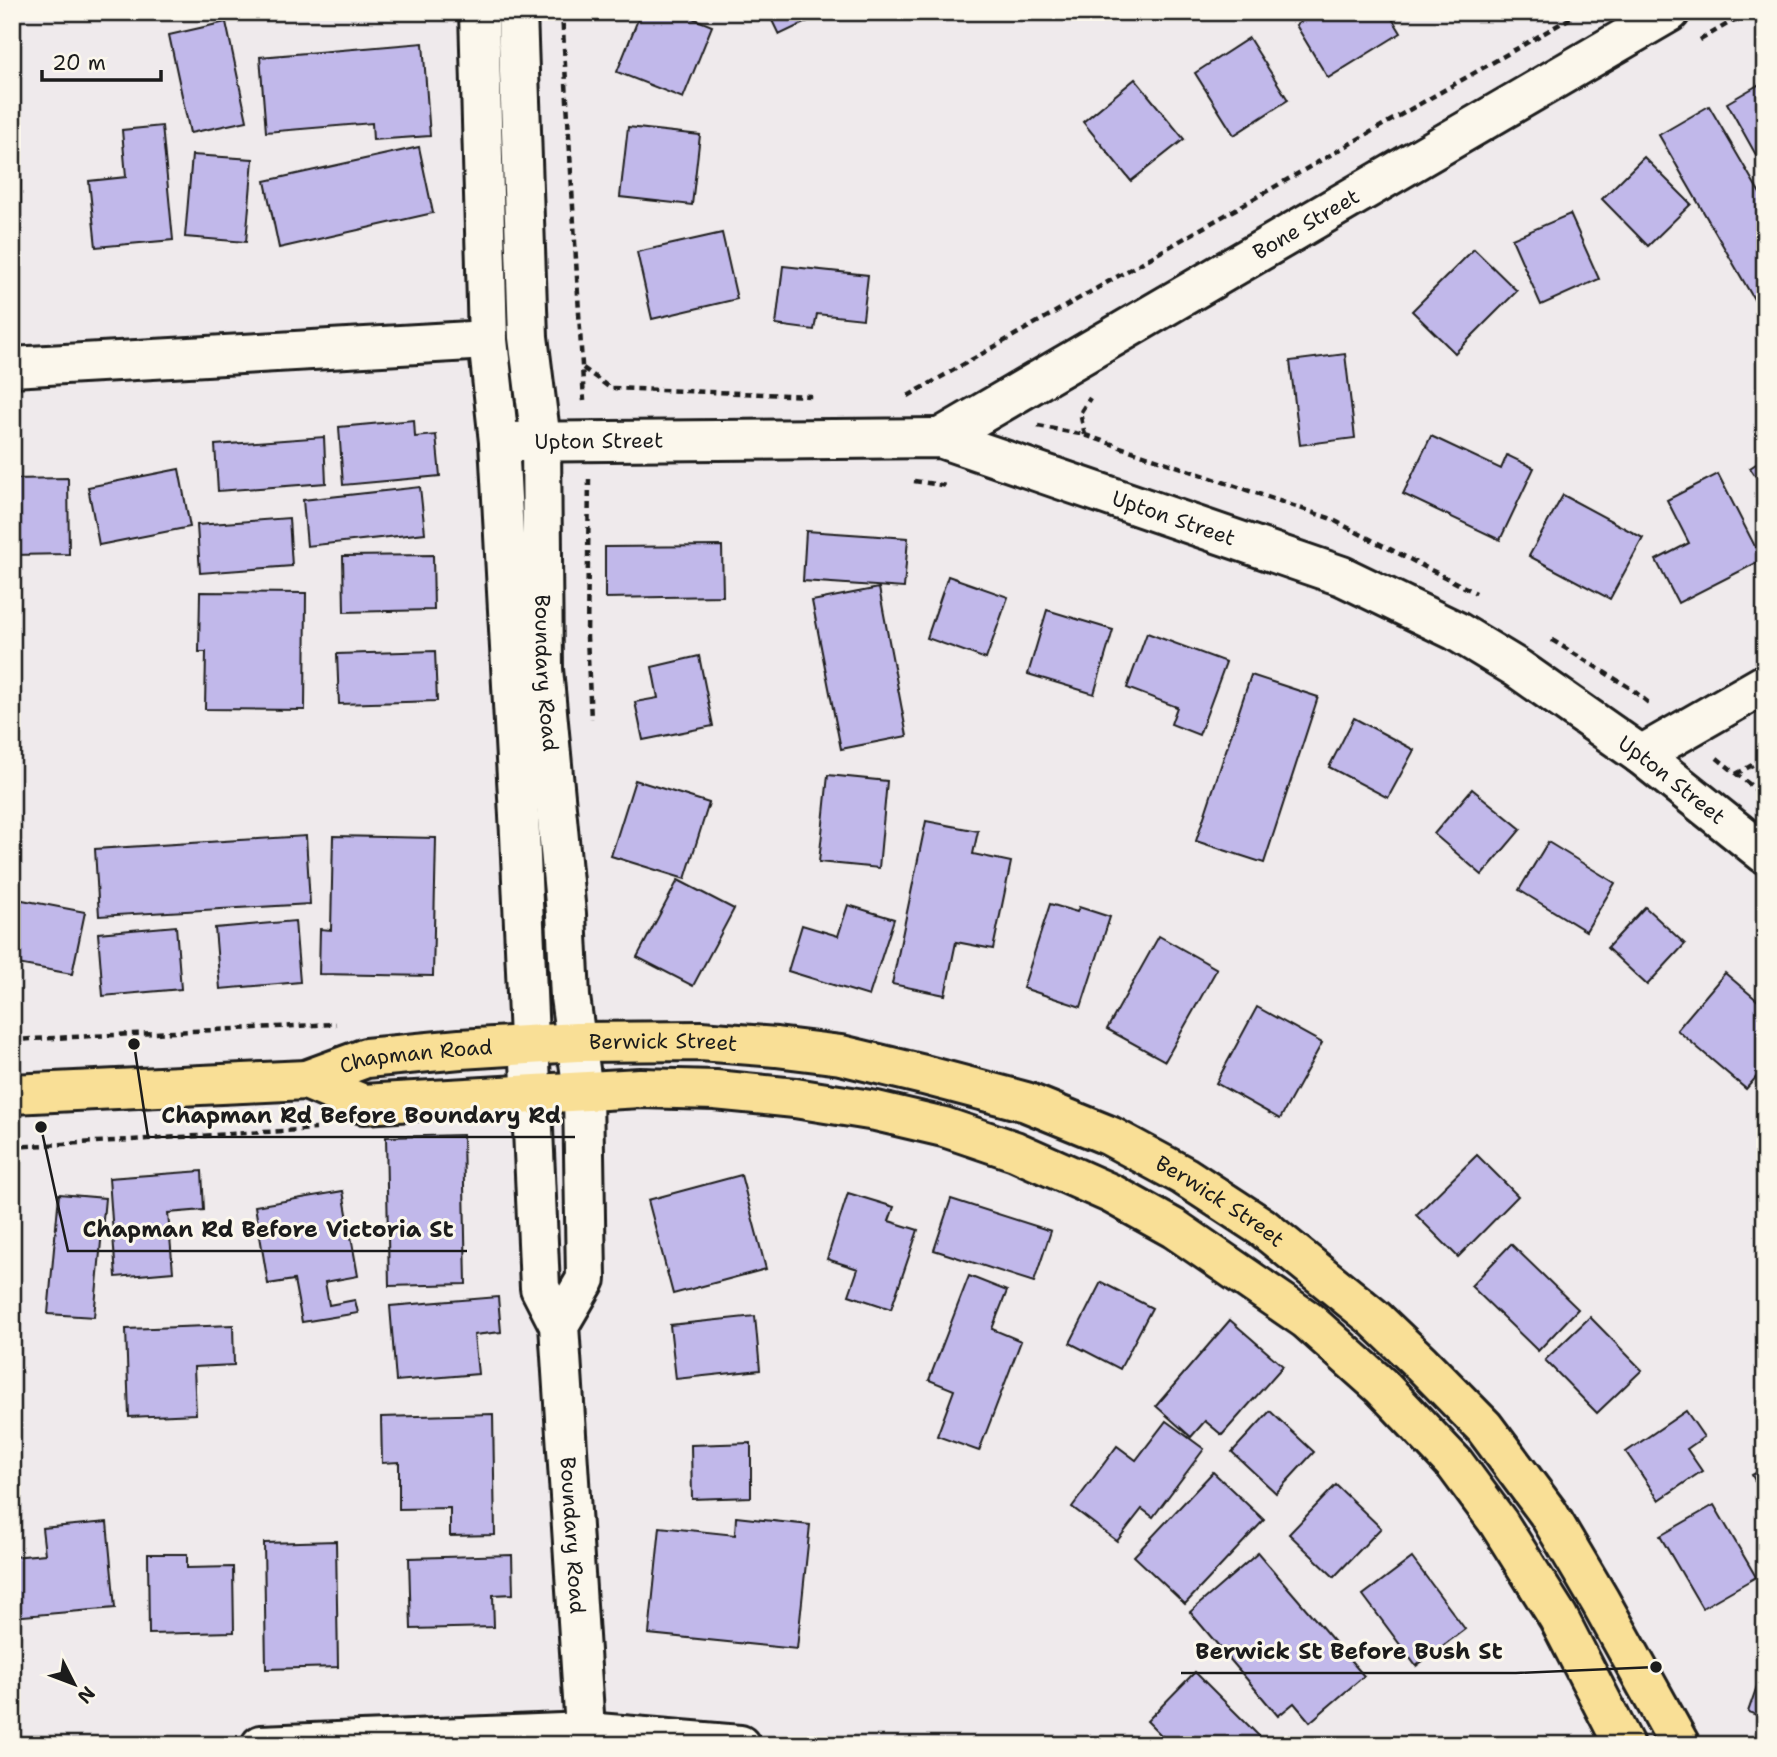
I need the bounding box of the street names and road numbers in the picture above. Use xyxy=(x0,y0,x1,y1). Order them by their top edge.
street label: Bone Street xyxy=(1248,182,1364,266)
street label: Upton Street xyxy=(534,427,664,456)
street label: Upton Street xyxy=(1108,484,1239,552)
street label: Boundary Road xyxy=(528,594,565,753)
street label: Upton Street xyxy=(1613,729,1731,831)
street label: Berwick Street xyxy=(589,1027,738,1058)
street label: Chapman Road xyxy=(336,1033,493,1081)
street label: Berwick Street xyxy=(1151,1149,1290,1253)
street label: Boundary Road xyxy=(553,1456,592,1615)

